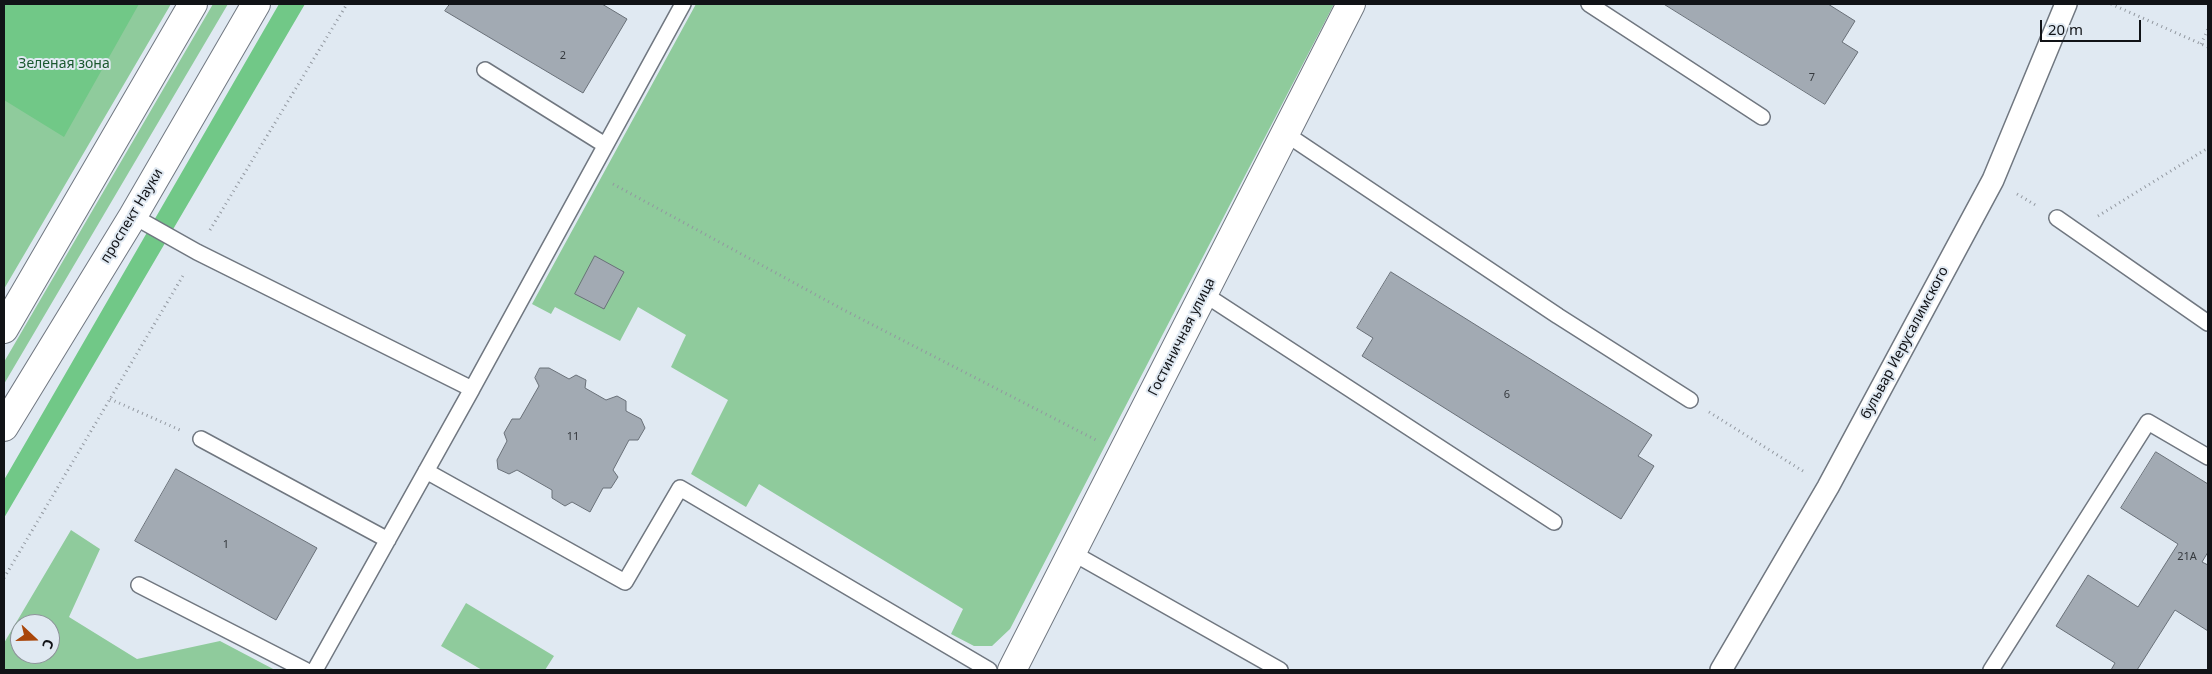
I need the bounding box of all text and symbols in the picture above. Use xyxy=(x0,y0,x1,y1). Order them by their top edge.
scale bar xyxy=(2042,10,2143,42)
text: 20 m xyxy=(2048,19,2083,39)
house number: 2 xyxy=(560,49,566,63)
park label: Зеленая зона xyxy=(18,56,110,72)
house number: 7 xyxy=(1809,71,1815,85)
street label: проспект Науки xyxy=(97,166,167,266)
street label: бульвар Иерусалимского xyxy=(1858,264,1952,422)
street label: Гостиничная улица xyxy=(1145,275,1219,399)
house number: 6 xyxy=(1504,388,1510,402)
house number: 11 xyxy=(567,430,579,444)
house number: 1 xyxy=(223,538,229,552)
house number: 21А xyxy=(2177,550,2197,564)
north arrow xyxy=(10,614,60,664)
text: С xyxy=(38,637,59,652)

